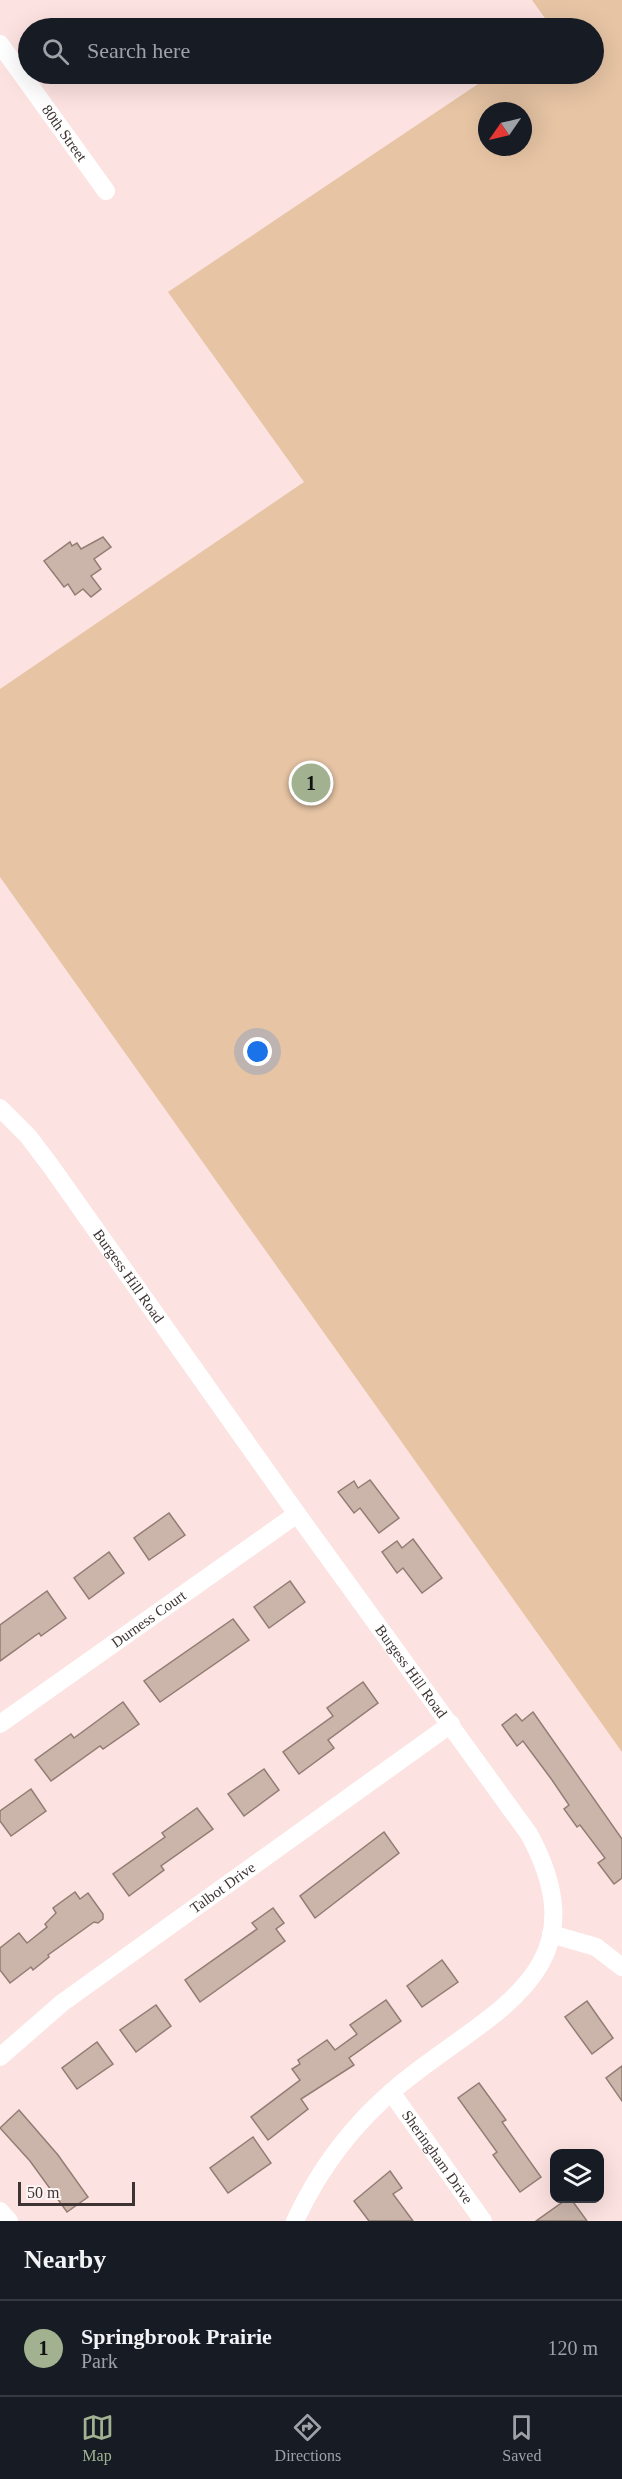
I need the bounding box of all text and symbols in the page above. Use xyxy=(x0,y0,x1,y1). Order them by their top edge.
search box xyxy=(18,18,604,84)
icon: search xyxy=(39,35,72,68)
text: Search here xyxy=(87,38,190,63)
street label: 80th Street xyxy=(39,102,90,165)
north arrow xyxy=(478,102,532,156)
pin: 1 xyxy=(292,760,330,806)
your location xyxy=(243,1037,272,1066)
street label: Burgess Hill Road xyxy=(90,1226,167,1326)
street label: Durness Court xyxy=(108,1587,189,1651)
street label: Burgess Hill Road xyxy=(372,1622,450,1721)
street label: Talbot Drive xyxy=(187,1859,259,1916)
street label: Sheringham Drive xyxy=(399,2108,476,2207)
map controls xyxy=(550,2149,604,2203)
button: layers xyxy=(550,2149,604,2203)
scale bar xyxy=(18,2179,135,2206)
text: 50 m xyxy=(27,2184,59,2201)
text: Nearby xyxy=(24,2245,106,2274)
text: Springbrook Prairie xyxy=(81,2324,272,2349)
text: 1 xyxy=(39,2337,49,2359)
text: 120 m xyxy=(547,2337,598,2359)
text: Park xyxy=(81,2350,118,2372)
tab: Map xyxy=(81,2411,114,2465)
tab: Directions xyxy=(275,2411,341,2465)
tab: Saved xyxy=(502,2411,541,2465)

